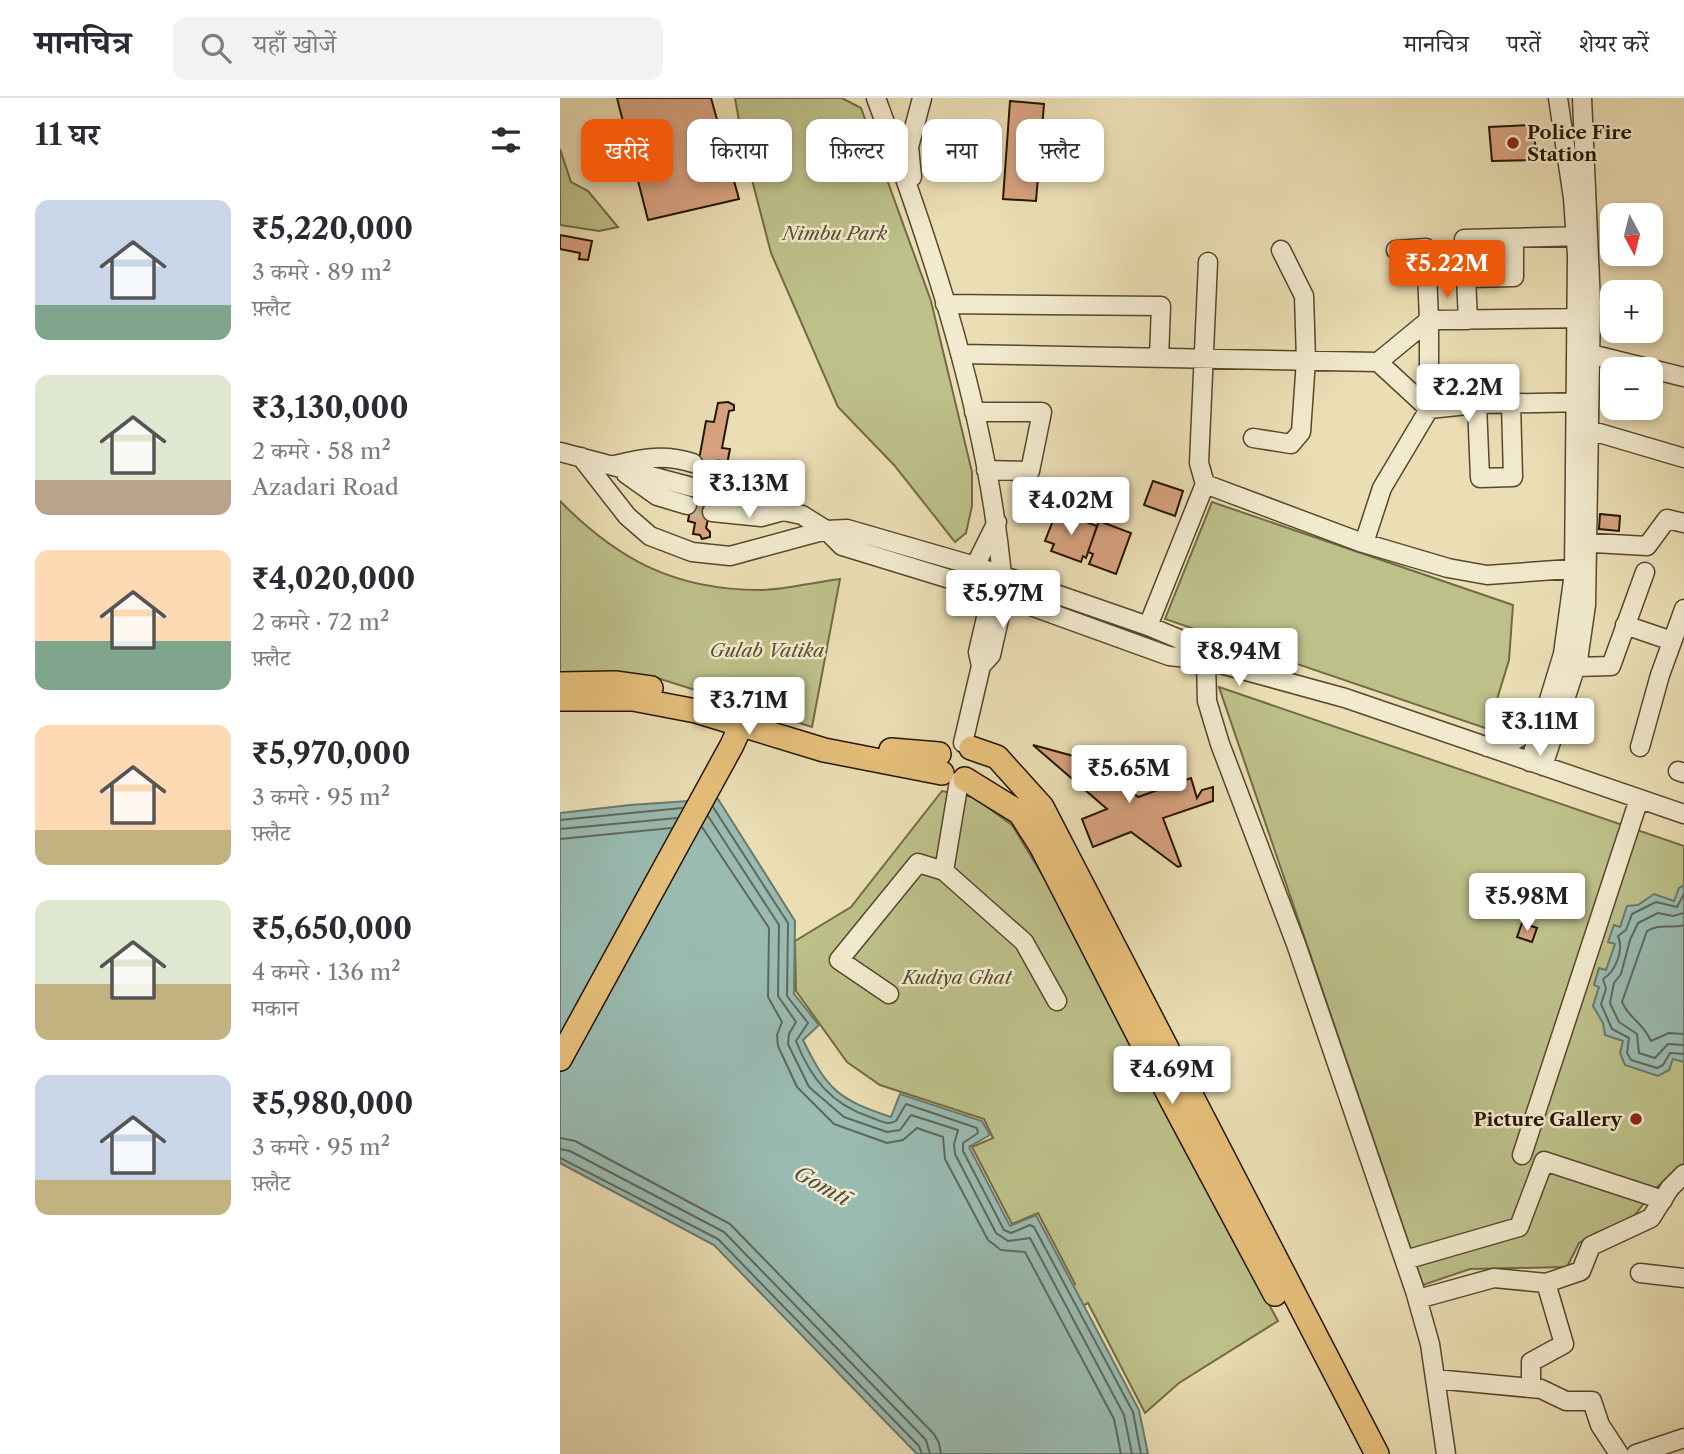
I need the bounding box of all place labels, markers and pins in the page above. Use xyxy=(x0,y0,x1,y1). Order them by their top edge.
place label: Police Fire Station xyxy=(1527,121,1632,166)
marker: Police Fire Station xyxy=(1505,135,1521,151)
pin: ₹5.22M xyxy=(1390,240,1504,300)
pin: ₹2.2M xyxy=(1419,364,1517,424)
pin: ₹3.13M xyxy=(692,460,806,520)
pin: ₹4.02M xyxy=(1014,478,1128,537)
pin: ₹5.97M xyxy=(946,570,1060,630)
pin: ₹8.94M xyxy=(1182,628,1296,688)
pin: ₹3.71M xyxy=(692,678,806,737)
pin: ₹3.11M xyxy=(1483,698,1597,758)
pin: ₹5.65M xyxy=(1072,746,1186,805)
pin: ₹5.98M xyxy=(1470,874,1584,933)
pin: ₹4.69M xyxy=(1115,1046,1229,1106)
place label: Picture Gallery xyxy=(1474,1108,1623,1131)
marker: Picture Gallery xyxy=(1628,1111,1644,1127)

